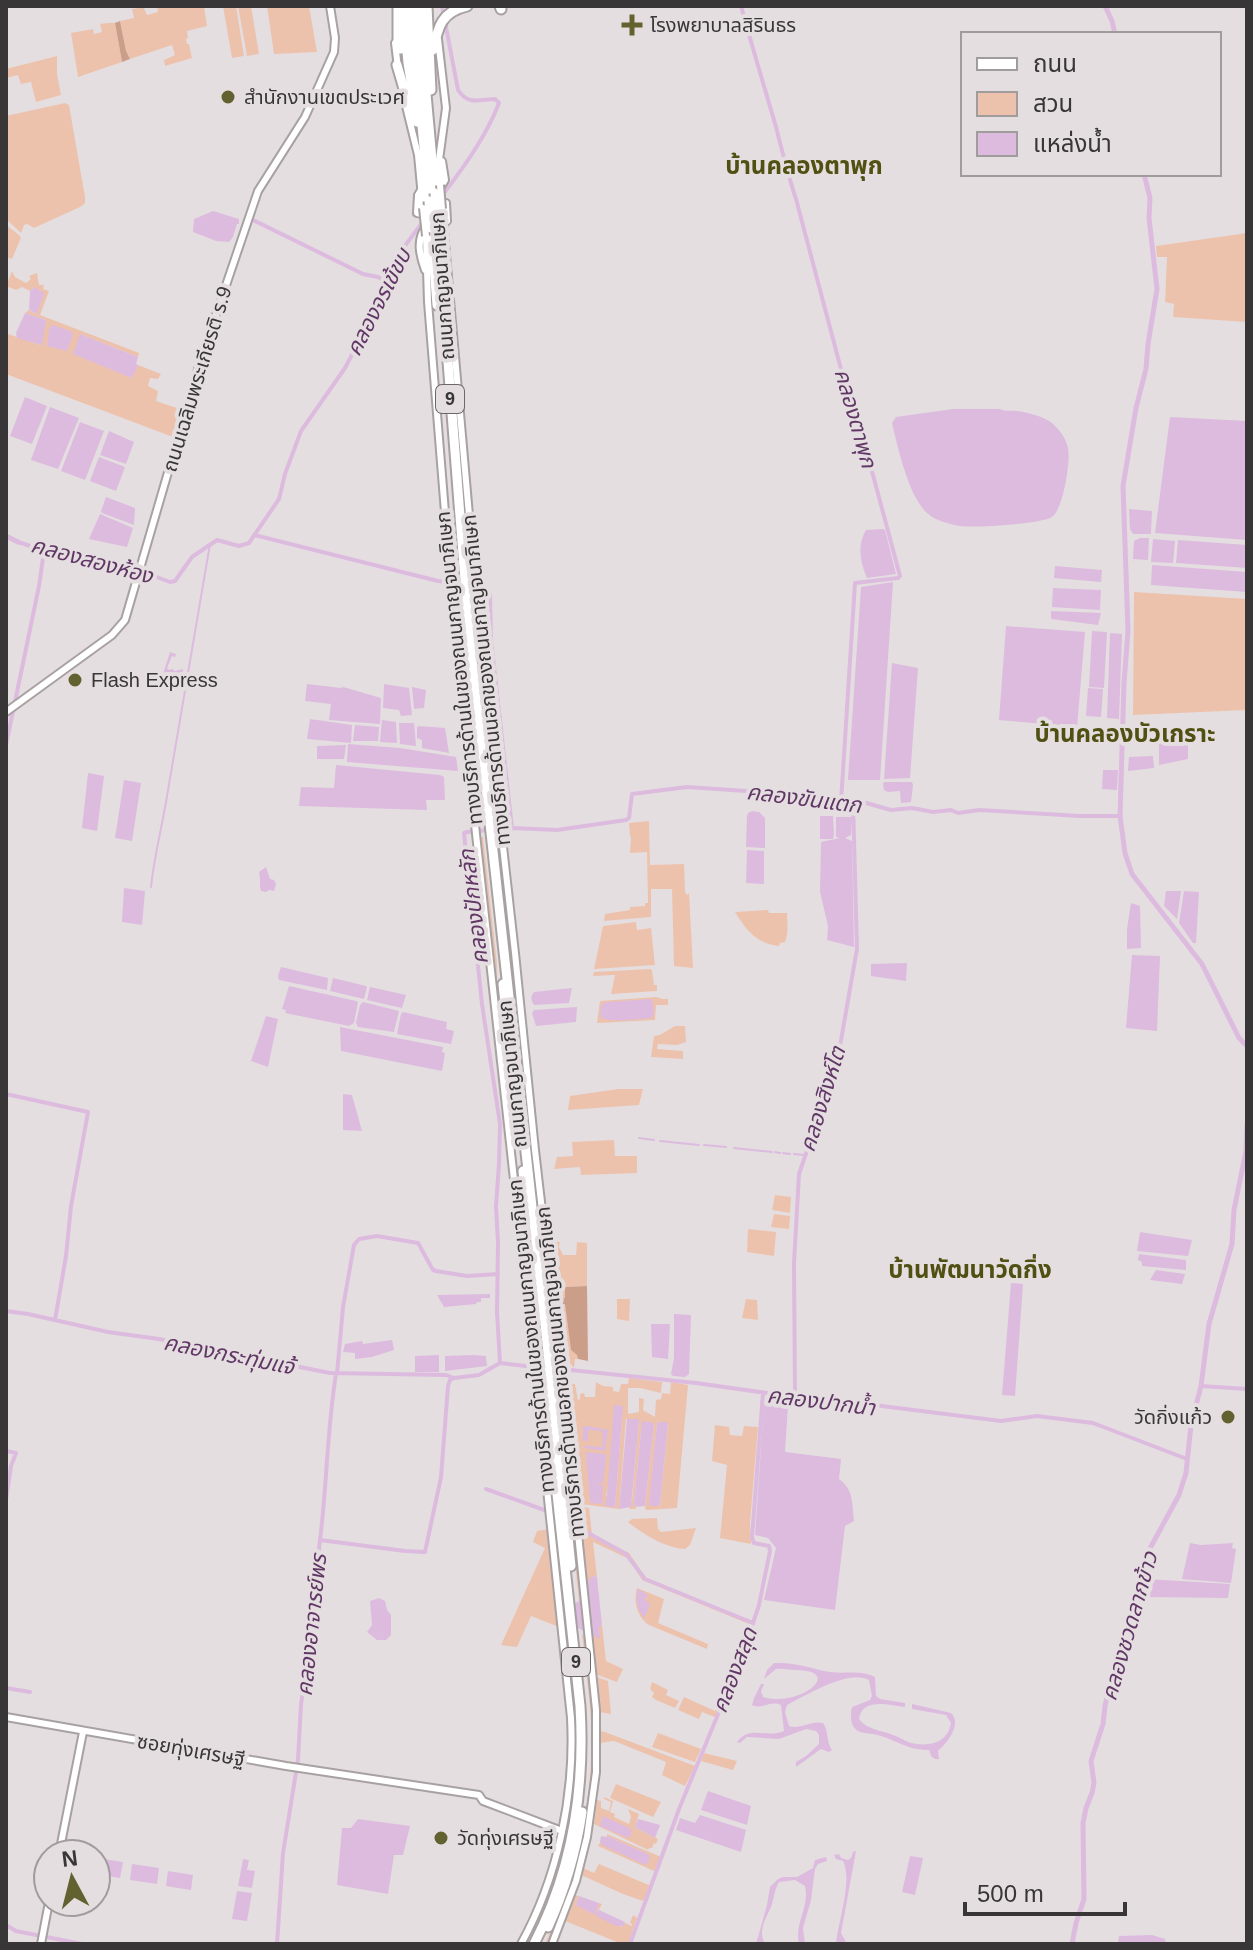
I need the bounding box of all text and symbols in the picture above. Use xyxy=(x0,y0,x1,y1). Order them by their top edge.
marker: โรงพยาบาลสิรินธร xyxy=(621,14,643,36)
place label: โรงพยาบาลสิรินธร xyxy=(650,14,796,36)
legend xyxy=(961,32,1221,176)
text: ถนน xyxy=(1033,50,1077,77)
place label: สำนักงานเขตประเวศ xyxy=(244,86,405,108)
marker: สำนักงานเขตประเวศ xyxy=(219,88,237,106)
text: สวน xyxy=(1033,90,1073,117)
text: แหล่งน้ำ xyxy=(1033,127,1112,157)
district label: บ้านคลองตาพุก xyxy=(725,152,883,181)
street label: ถนนกาญจนาภิเษก xyxy=(426,211,458,361)
water label: คลองจรเข้ขบ xyxy=(341,243,417,360)
street label: ถนนเฉลิมพระเกียรติ ร.9 xyxy=(158,284,236,474)
water label: คลองตาพุก xyxy=(828,366,882,472)
road number: 9 xyxy=(436,385,464,413)
street label: ทางบริการด้านในของถนนกาญจนาภิเษก xyxy=(432,510,486,826)
street label: ทางบริการด้านนอกของถนนกาญจนาภิเษก xyxy=(458,513,514,847)
water label: คลองสองห้อง xyxy=(28,532,157,589)
place label: Flash Express xyxy=(91,669,218,691)
marker: Flash Express xyxy=(66,671,84,689)
district label: บ้านคลองบัวเกราะ xyxy=(1034,720,1216,747)
water label: คลองขันแตก xyxy=(745,779,864,818)
water label: คลองปักหลัก xyxy=(454,847,493,966)
street label: ถนนกาญจนาภิเษก xyxy=(493,999,531,1149)
water label: คลองสิงห์โต xyxy=(795,1043,851,1155)
street label: ทางบริการด้านในของถนนกาญจนาภิเษก xyxy=(504,1178,558,1494)
street label: ทางบริการด้านนอกของถนนกาญจนาภิเษก xyxy=(532,1205,588,1539)
district label: บ้านพัฒนาวัดกิ่ง xyxy=(888,1254,1052,1283)
water label: คลองกระทุ่มแจ้ xyxy=(161,1330,299,1381)
water label: คลองปากน้ำ xyxy=(766,1380,878,1421)
place label: วัดกิ่งแก้ว xyxy=(1134,1404,1212,1428)
marker: วัดกิ่งแก้ว xyxy=(1219,1408,1237,1426)
water label: คลองชวดลากข้าว xyxy=(1096,1548,1163,1703)
water label: คลองอาจารย์พร xyxy=(292,1551,332,1697)
water label: คลองสลุด xyxy=(707,1623,764,1717)
road number: 9 xyxy=(562,1648,590,1676)
street label: ซอยทุ่งเศรษฐี xyxy=(135,1730,247,1771)
place label: วัดทุ่งเศรษฐี xyxy=(457,1827,554,1850)
marker: วัดทุ่งเศรษฐี xyxy=(432,1829,450,1847)
north arrow xyxy=(32,1838,112,1918)
text: N xyxy=(60,1845,79,1872)
scale bar xyxy=(965,1866,1125,1916)
text: 500 m xyxy=(977,1880,1044,1907)

